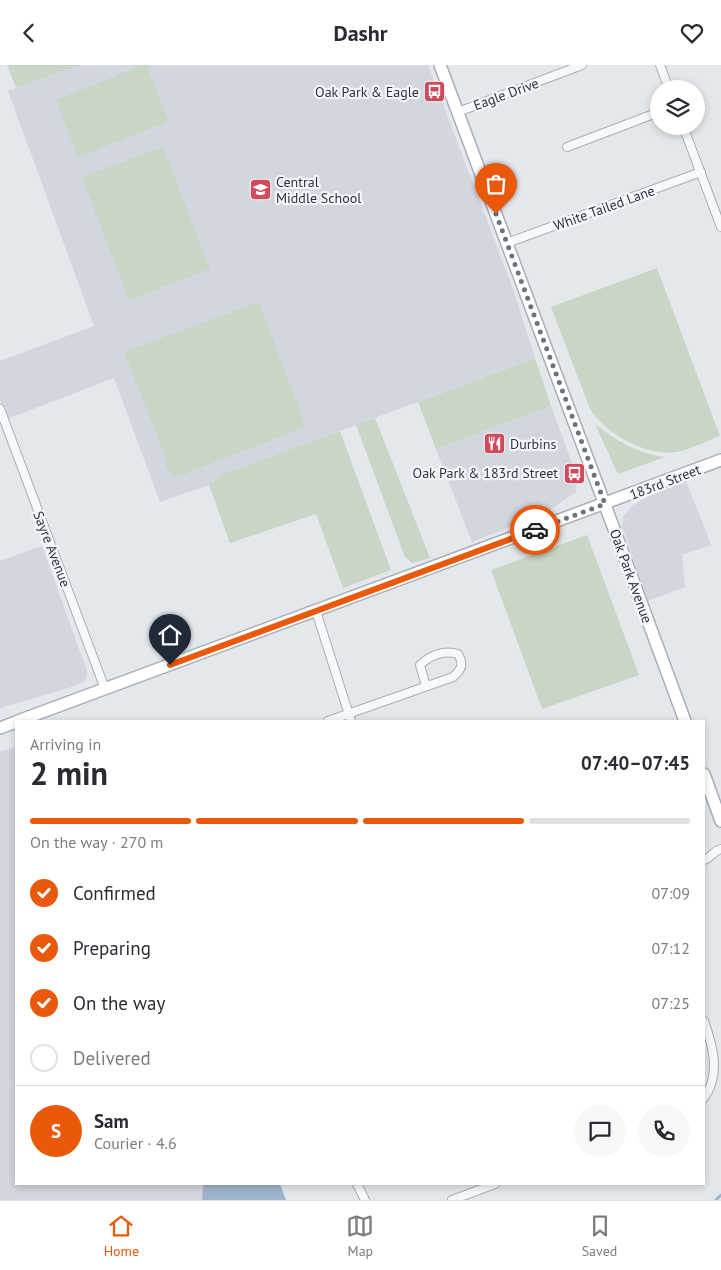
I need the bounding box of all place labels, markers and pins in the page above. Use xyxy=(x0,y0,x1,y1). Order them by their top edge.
bus stop icon: Oak Park & Eagle xyxy=(423,80,447,104)
place label: Oak Park & Eagle xyxy=(315,83,419,101)
pin xyxy=(475,163,517,214)
place label: Central Middle School xyxy=(276,173,361,207)
school or university icon: Central Middle School xyxy=(248,178,272,202)
restaurant icon: Durbins xyxy=(482,432,506,456)
place label: Durbins xyxy=(510,435,556,453)
bus stop icon: Oak Park & 183rd Street xyxy=(562,461,586,485)
place label: Oak Park & 183rd Street xyxy=(413,464,558,482)
pin xyxy=(149,614,191,665)

